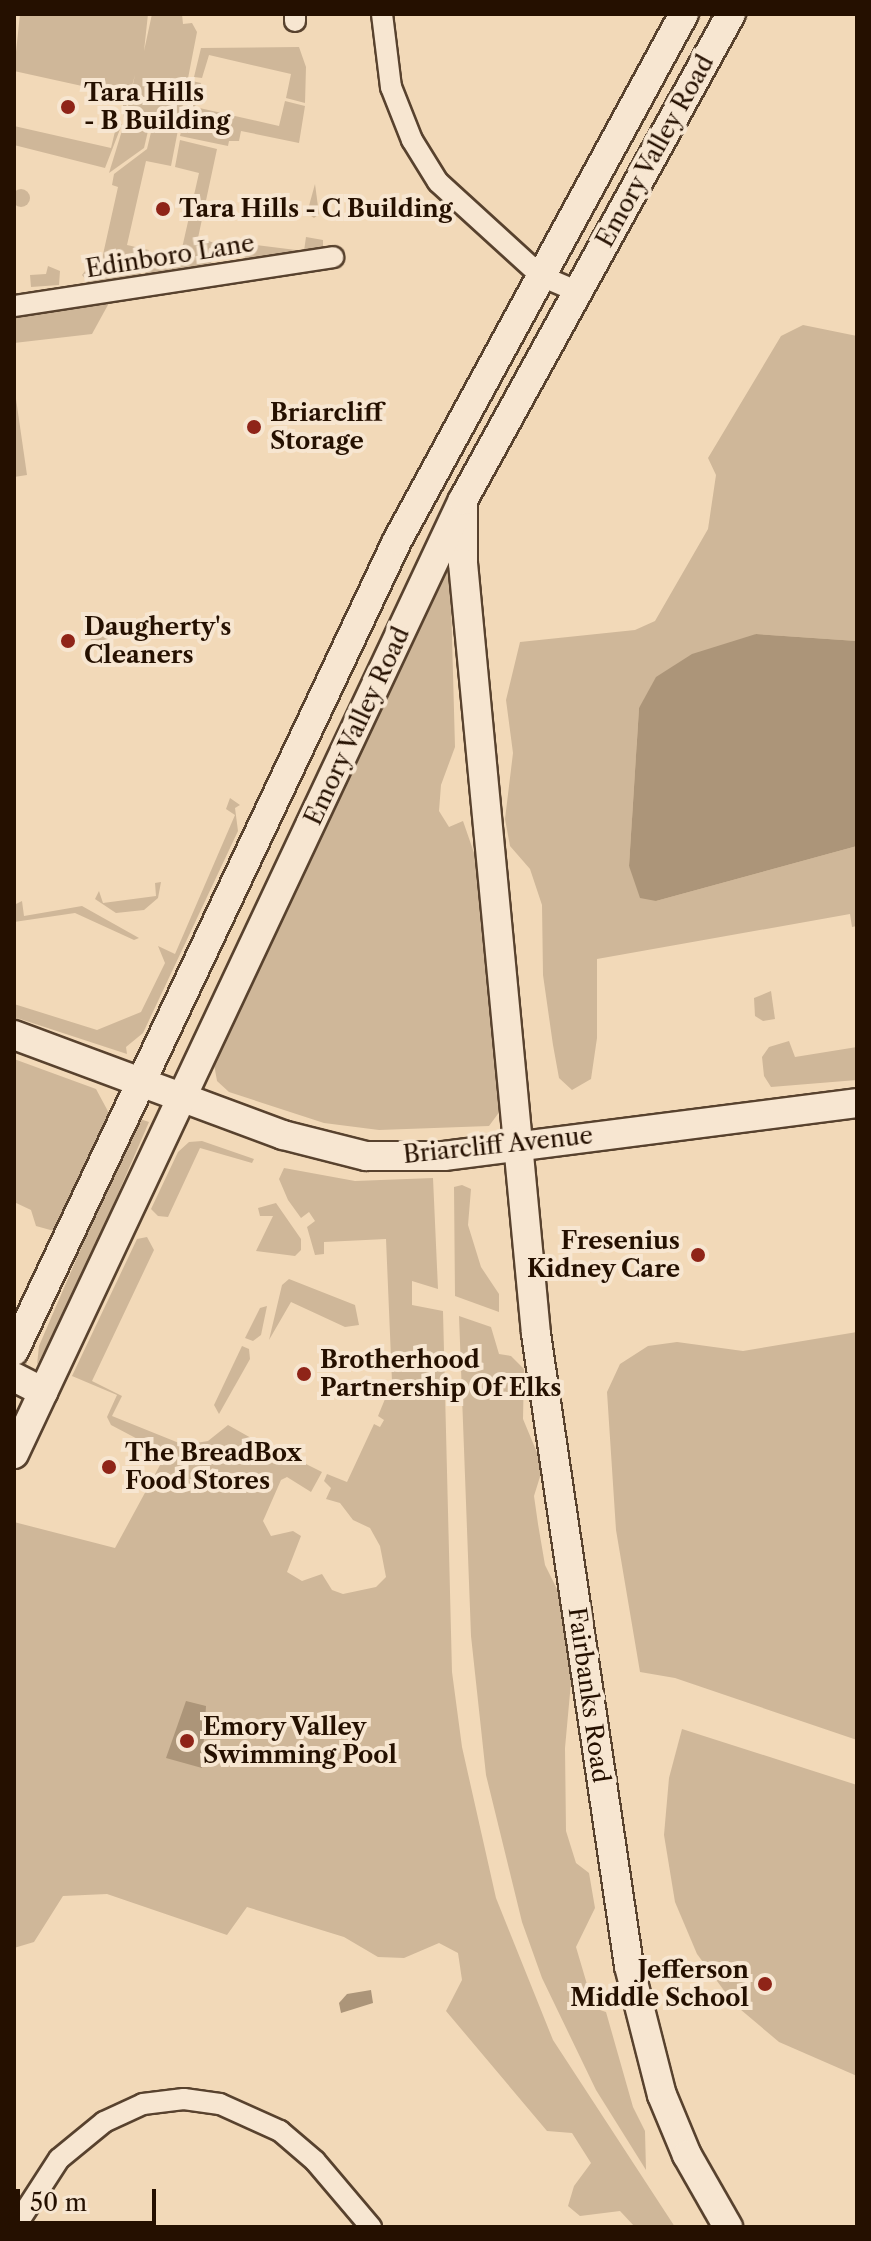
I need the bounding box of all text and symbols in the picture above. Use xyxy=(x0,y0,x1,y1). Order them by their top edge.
street label: Emory Valley Road xyxy=(590,49,720,253)
place label: Tara Hills - B Building xyxy=(84,79,230,135)
marker: Tara Hills - B Building xyxy=(59,98,77,116)
place label: Tara Hills - C Building xyxy=(179,195,453,223)
marker: Tara Hills - C Building xyxy=(154,200,172,218)
street label: Edinboro Lane xyxy=(84,228,256,284)
place label: Briarcliff Storage xyxy=(270,399,383,455)
marker: Briarcliff Storage xyxy=(245,418,263,436)
place label: Daugherty's Cleaners xyxy=(84,613,231,669)
street label: Emory Valley Road xyxy=(298,621,416,831)
marker: Daugherty's Cleaners xyxy=(59,632,77,650)
street label: Briarcliff Avenue xyxy=(401,1121,595,1169)
place label: Fresenius Kidney Care xyxy=(526,1227,680,1283)
marker: Fresenius Kidney Care xyxy=(687,1244,709,1266)
place label: Brotherhood Partnership Of Elks xyxy=(320,1346,561,1402)
marker: Brotherhood Partnership Of Elks xyxy=(295,1365,313,1383)
place label: The BreadBox Food Stores xyxy=(125,1439,302,1495)
marker: The BreadBox Food Stores xyxy=(100,1458,118,1476)
street label: Fairbanks Road xyxy=(562,1605,616,1785)
place label: Emory Valley Swimming Pool xyxy=(203,1713,397,1769)
marker: Emory Valley Swimming Pool xyxy=(178,1732,196,1750)
place label: Jefferson Middle School xyxy=(570,1956,749,2012)
marker: Jefferson Middle School xyxy=(756,1975,774,1993)
scale bar xyxy=(20,2173,160,2223)
text: 50 m xyxy=(30,2188,87,2217)

